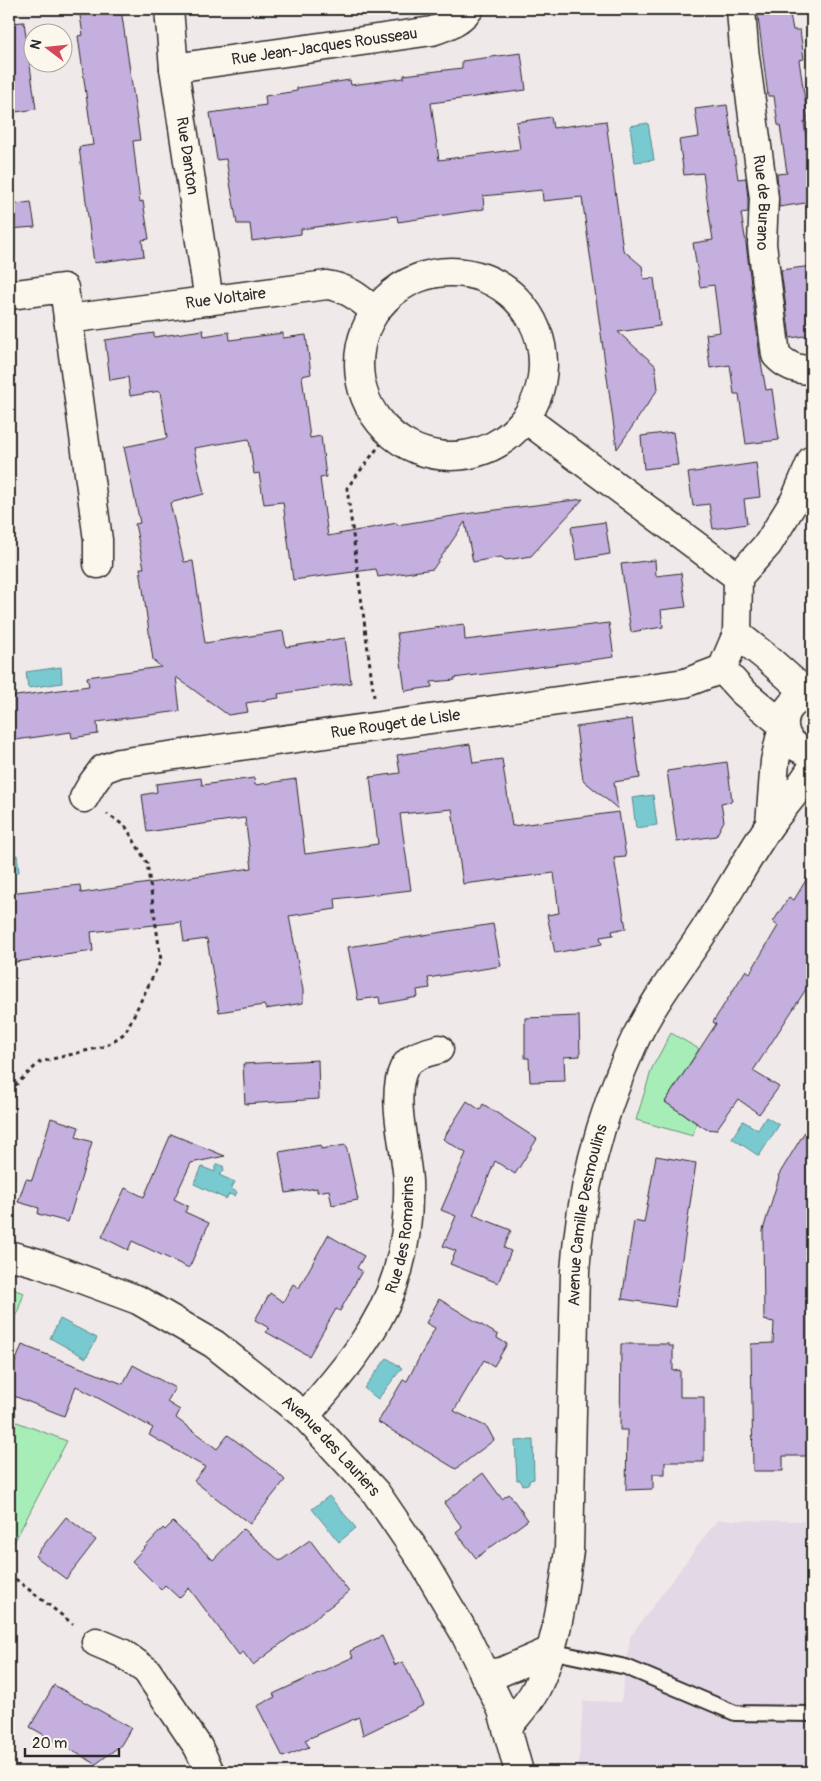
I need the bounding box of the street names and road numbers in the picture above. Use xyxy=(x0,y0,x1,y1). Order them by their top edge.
street label: Rue Jean-Jacques Rousseau xyxy=(230,23,419,70)
street label: Rue Danton xyxy=(171,115,203,196)
street label: Rue de Burano xyxy=(748,154,774,252)
street label: Rue Voltaire xyxy=(184,283,267,313)
street label: Rue Rouget de Lisle xyxy=(329,705,462,743)
street label: Avenue Camille Desmoulins xyxy=(564,1122,612,1307)
street label: Rue des Romarins xyxy=(381,1176,418,1296)
street label: Avenue des Lauriers xyxy=(278,1391,384,1501)

